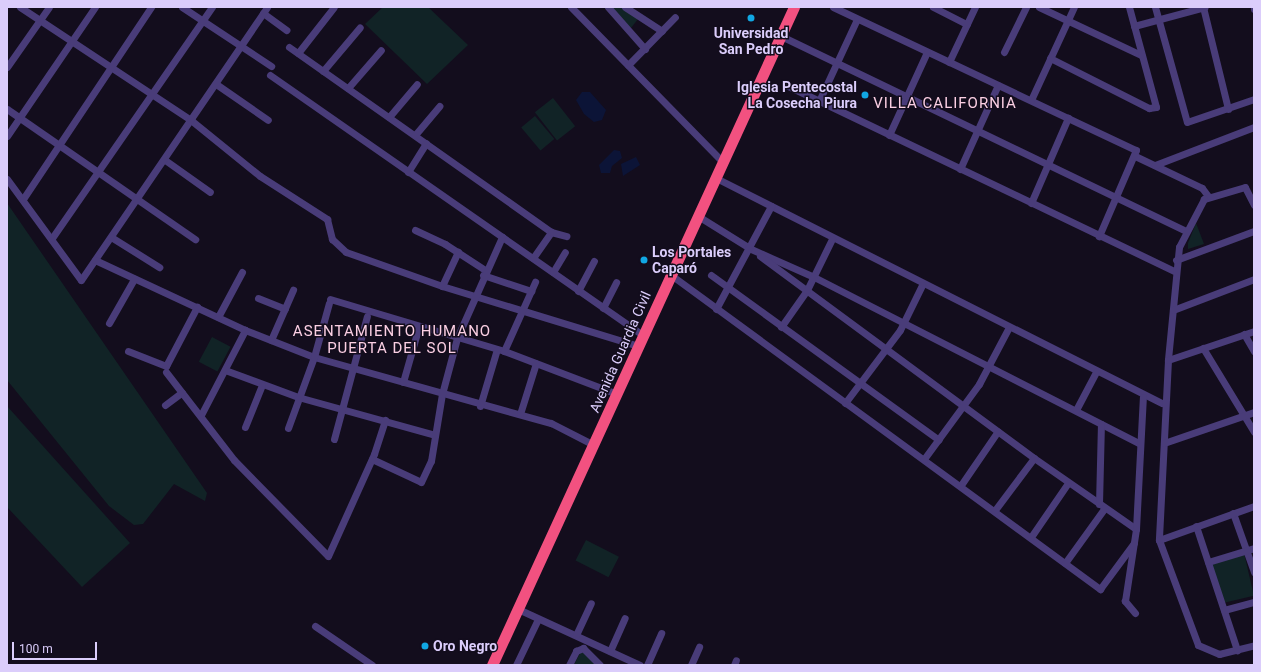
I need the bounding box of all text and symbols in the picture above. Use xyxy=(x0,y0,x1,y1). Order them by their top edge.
marker: Universidad San Pedro xyxy=(746,13,756,23)
place label: Universidad San Pedro xyxy=(714,25,788,58)
place label: Iglesia Pentecostal La Cosecha Piura xyxy=(737,79,857,112)
marker: Iglesia Pentecostal La Cosecha Piura xyxy=(860,90,870,100)
district label: VILLA CALIFORNIA xyxy=(873,95,1017,113)
place label: Los Portales Caparó xyxy=(652,244,731,276)
marker: Los Portales Caparó xyxy=(639,255,649,265)
street label: Avenida Guardia Civil xyxy=(586,289,654,415)
district label: ASENTAMIENTO HUMANO PUERTA DEL SOL xyxy=(293,322,491,357)
scale bar xyxy=(14,634,99,660)
place label: Oro Negro xyxy=(433,638,497,654)
marker: Oro Negro xyxy=(420,641,430,651)
text: 100 m xyxy=(19,642,53,656)

